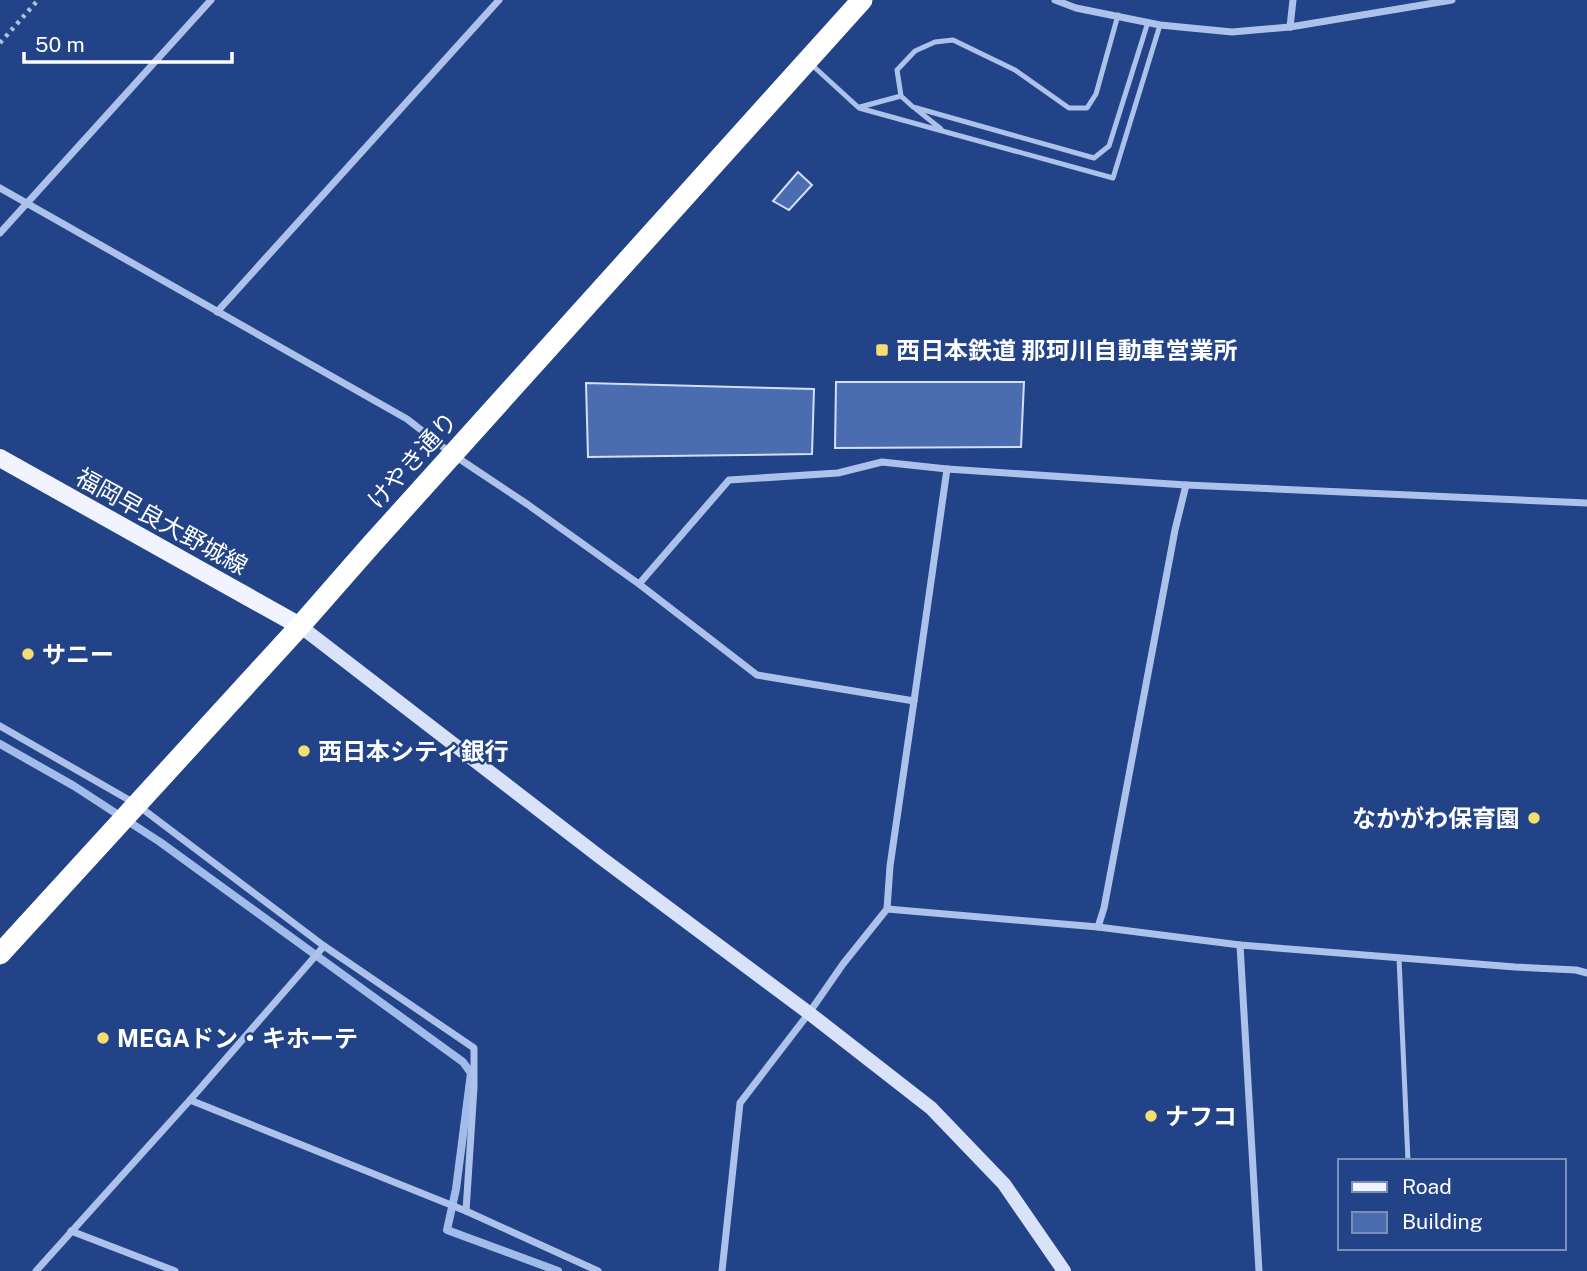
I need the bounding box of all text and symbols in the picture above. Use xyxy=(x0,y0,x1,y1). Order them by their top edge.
scale bar xyxy=(24,21,233,65)
text: 50 m xyxy=(35,32,85,57)
place label: 西日本鉄道 那珂川自動車営業所 xyxy=(896,336,1237,364)
marker: 西日本鉄道 那珂川自動車営業所 xyxy=(874,342,890,358)
street label: けやき通り xyxy=(361,406,463,514)
street label: 福岡早良大野城線 xyxy=(71,462,253,580)
place label: サニー xyxy=(42,640,114,668)
marker: サニー xyxy=(20,646,36,662)
place label: 西日本シティ銀行 xyxy=(318,737,509,765)
marker: 西日本シティ銀行 xyxy=(296,743,312,759)
place label: なかがわ保育園 xyxy=(1352,804,1520,832)
marker: なかがわ保育園 xyxy=(1526,810,1542,826)
place label: MEGAドン・キホーテ xyxy=(117,1024,358,1052)
marker: MEGAドン・キホーテ xyxy=(95,1030,111,1046)
place label: ナフコ xyxy=(1165,1102,1237,1130)
marker: ナフコ xyxy=(1143,1108,1159,1124)
legend xyxy=(1338,1159,1566,1250)
text: Road xyxy=(1402,1174,1452,1199)
text: Building xyxy=(1402,1209,1483,1234)

